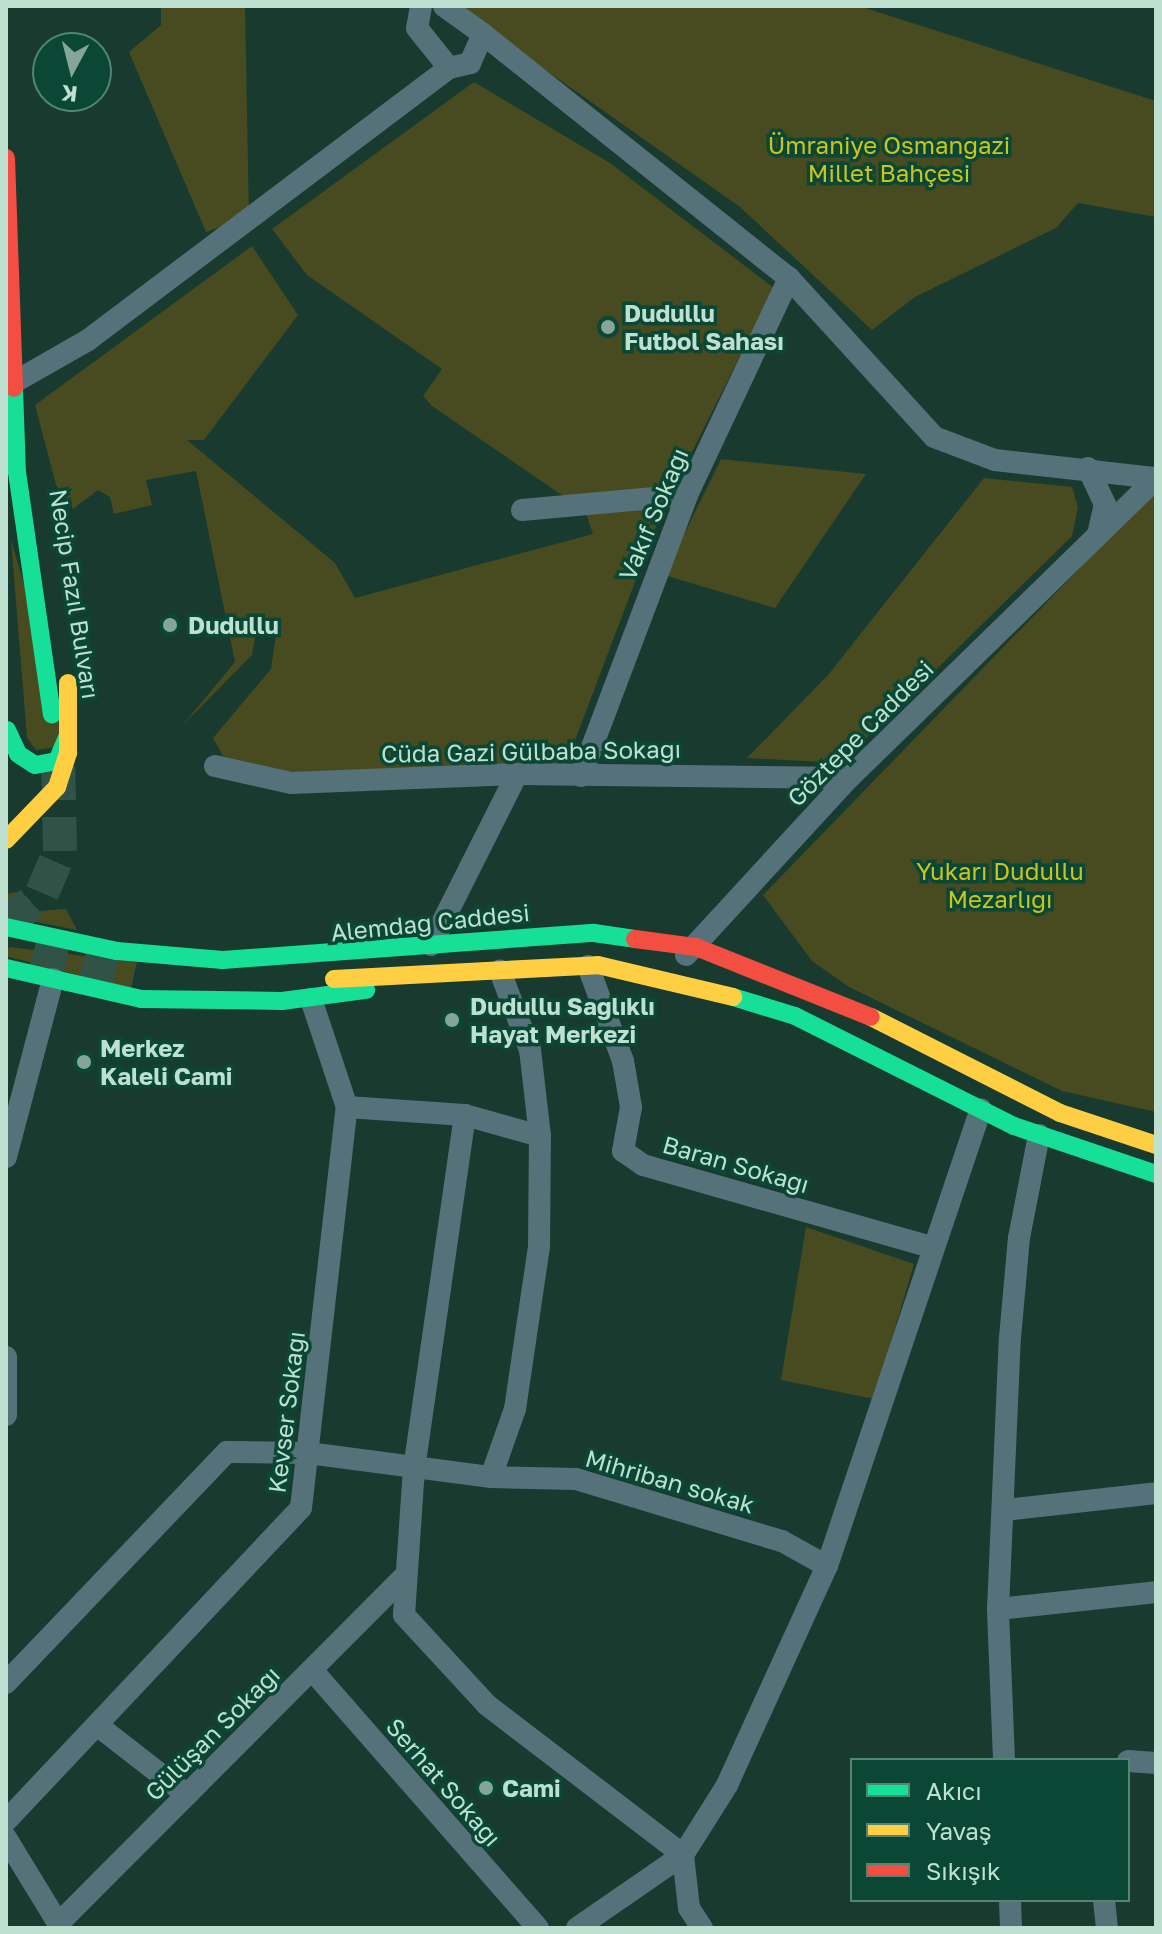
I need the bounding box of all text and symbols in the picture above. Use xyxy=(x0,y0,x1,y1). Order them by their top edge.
north arrow xyxy=(32,32,112,112)
text: K xyxy=(60,80,79,109)
park label: Ümraniye Osmangazi Millet Bahçesi xyxy=(768,131,1010,187)
place label: Dudullu Futbol Sahası xyxy=(624,299,784,355)
marker: Dudullu Futbol Sahası xyxy=(599,318,617,336)
street label: Vakıf Sokağı xyxy=(612,444,694,584)
street label: Necip Fazıl Bulvarı xyxy=(44,487,106,701)
place label: Dudullu xyxy=(188,611,279,639)
marker: Dudullu xyxy=(159,614,181,636)
street label: Göztepe Caddesi xyxy=(781,654,939,812)
street label: Cüda Gazi Gülbaba Sokağı xyxy=(381,734,681,768)
park label: Yukarı Dudullu Mezarlığı xyxy=(916,857,1084,913)
street label: Alemdağ Caddesi xyxy=(329,897,531,947)
place label: Dudullu Sağlıklı Hayat Merkezi xyxy=(470,992,655,1048)
marker: Dudullu Sağlıklı Hayat Merkezi xyxy=(441,1009,463,1031)
place label: Merkez Kaleli Cami xyxy=(100,1034,232,1090)
marker: Merkez Kaleli Cami xyxy=(75,1053,93,1071)
street label: Baran Sokağı xyxy=(659,1129,813,1199)
street label: Kevser Sokağı xyxy=(262,1329,310,1495)
street label: Mihriban sokak xyxy=(582,1443,758,1519)
street label: Gülüşan Sokağı xyxy=(139,1660,285,1806)
street label: Serhat Sokağı xyxy=(381,1712,507,1852)
legend xyxy=(850,1758,1130,1902)
place label: Cami xyxy=(502,1774,561,1802)
text: Akıcı xyxy=(926,1776,982,1805)
marker: Cami xyxy=(477,1779,495,1797)
text: Yavaş xyxy=(926,1816,992,1845)
text: Sıkışık xyxy=(926,1856,1001,1885)

